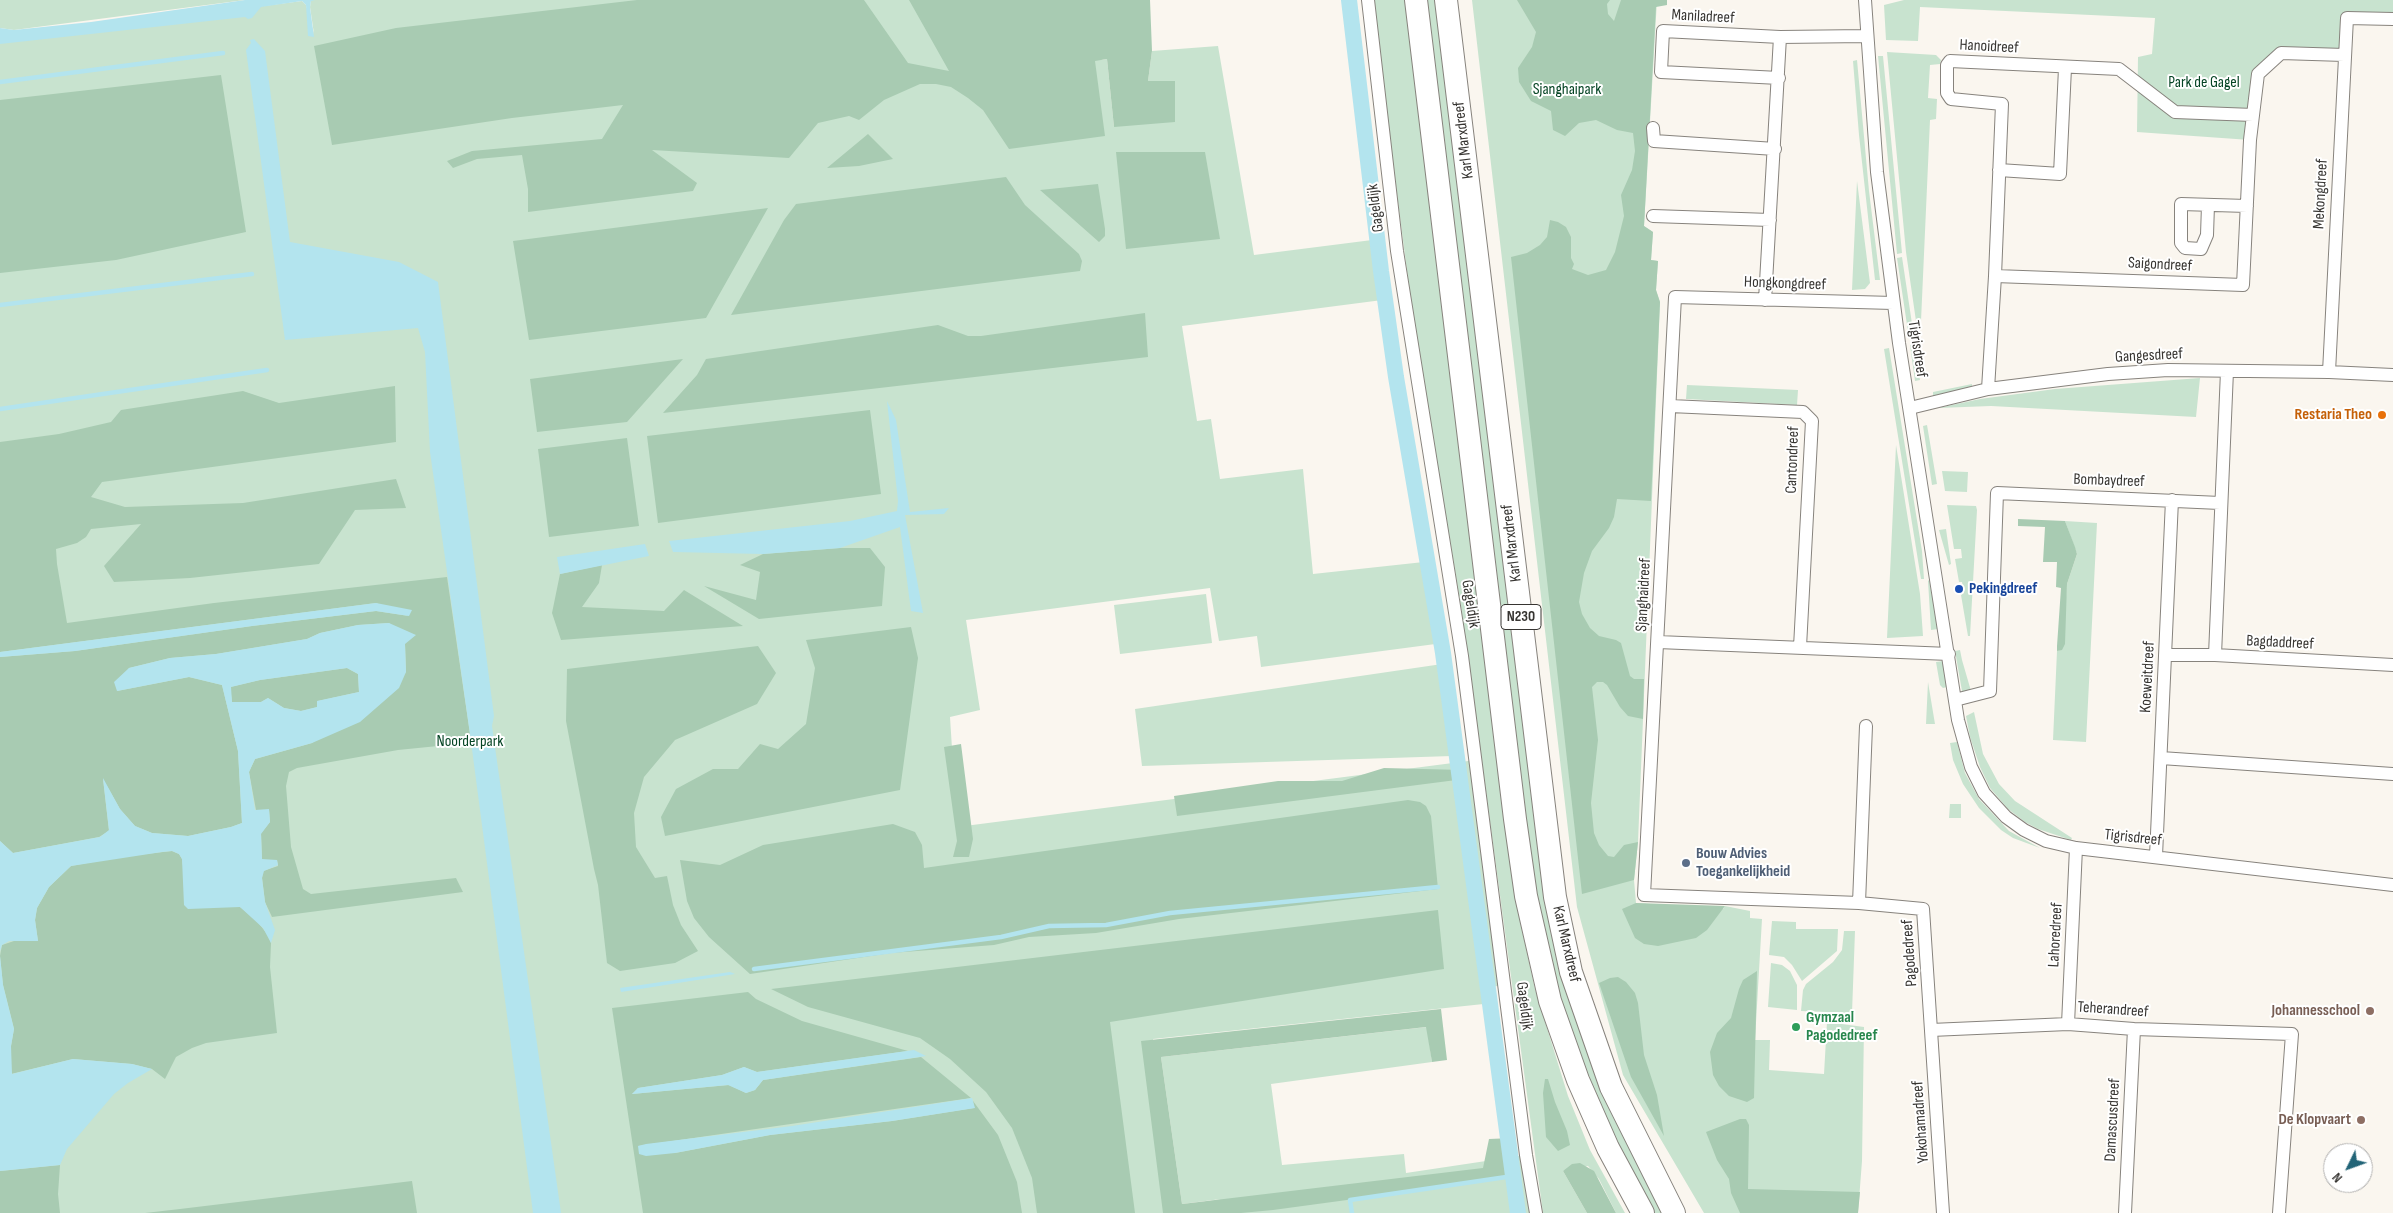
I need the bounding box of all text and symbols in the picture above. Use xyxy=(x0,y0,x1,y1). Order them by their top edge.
street label: Maniladreef xyxy=(1671,6,1735,28)
street label: Hanoidreef xyxy=(1959,36,2019,58)
park label: Park de Gagel xyxy=(2168,73,2240,93)
park label: Sjanghaipark xyxy=(1533,80,1601,100)
street label: Karl Marxdreef xyxy=(1450,100,1478,180)
street label: Mekongdreef xyxy=(2310,158,2332,230)
street label: Gageldijk xyxy=(1364,183,1388,233)
street label: Saigondreef xyxy=(2127,254,2193,276)
street label: Hongkongdreef xyxy=(1744,273,1826,295)
street label: Tigrisdreef xyxy=(1903,319,1931,379)
street label: Gangesdreef xyxy=(2115,345,2183,367)
place label: Restaria Theo xyxy=(2295,405,2372,425)
marker: Restaria Theo xyxy=(2376,409,2388,421)
street label: Cantondreef xyxy=(1782,426,1804,494)
street label: Bombaydreef xyxy=(2073,470,2145,492)
street label: Karl Marxdreef xyxy=(1498,503,1526,583)
street label: Sjanghaidreef xyxy=(1632,558,1656,632)
street label: Gageldijk xyxy=(1457,579,1483,629)
place label: Pekingdreef xyxy=(1969,579,2037,599)
marker: Pekingdreef xyxy=(1953,583,1965,595)
road number: N230 xyxy=(1501,604,1541,630)
street label: Bagdaddreef xyxy=(2246,632,2314,654)
street label: Koeweitdreef xyxy=(2137,641,2159,713)
park label: Noorderpark xyxy=(437,732,503,752)
street label: Tigrisdreef xyxy=(2103,825,2163,851)
place label: Bouw Advies Toegankelijkheid xyxy=(1696,844,1790,882)
marker: Bouw Advies Toegankelijkheid xyxy=(1680,857,1692,869)
street label: Lahoredreef xyxy=(2045,902,2067,968)
street label: Karl Marxdreef xyxy=(1548,904,1584,984)
street label: Pagodedreef xyxy=(1898,919,1922,987)
street label: Gageldijk xyxy=(1512,981,1536,1031)
street label: Teherandreef xyxy=(2077,998,2149,1022)
place label: Johannesschool xyxy=(2271,1001,2360,1021)
marker: Johannesschool xyxy=(2364,1005,2376,1017)
place label: Gymzaal Pagodedreef xyxy=(1806,1008,1877,1046)
marker: Gymzaal Pagodedreef xyxy=(1790,1021,1802,1033)
street label: Damascusdreef xyxy=(2101,1078,2125,1162)
street label: Yokohamadreef xyxy=(1909,1080,1933,1164)
place label: De Klopvaart xyxy=(2278,1110,2351,1130)
marker: De Klopvaart xyxy=(2355,1114,2367,1126)
north arrow xyxy=(2323,1143,2373,1193)
text: N xyxy=(2328,1169,2346,1186)

